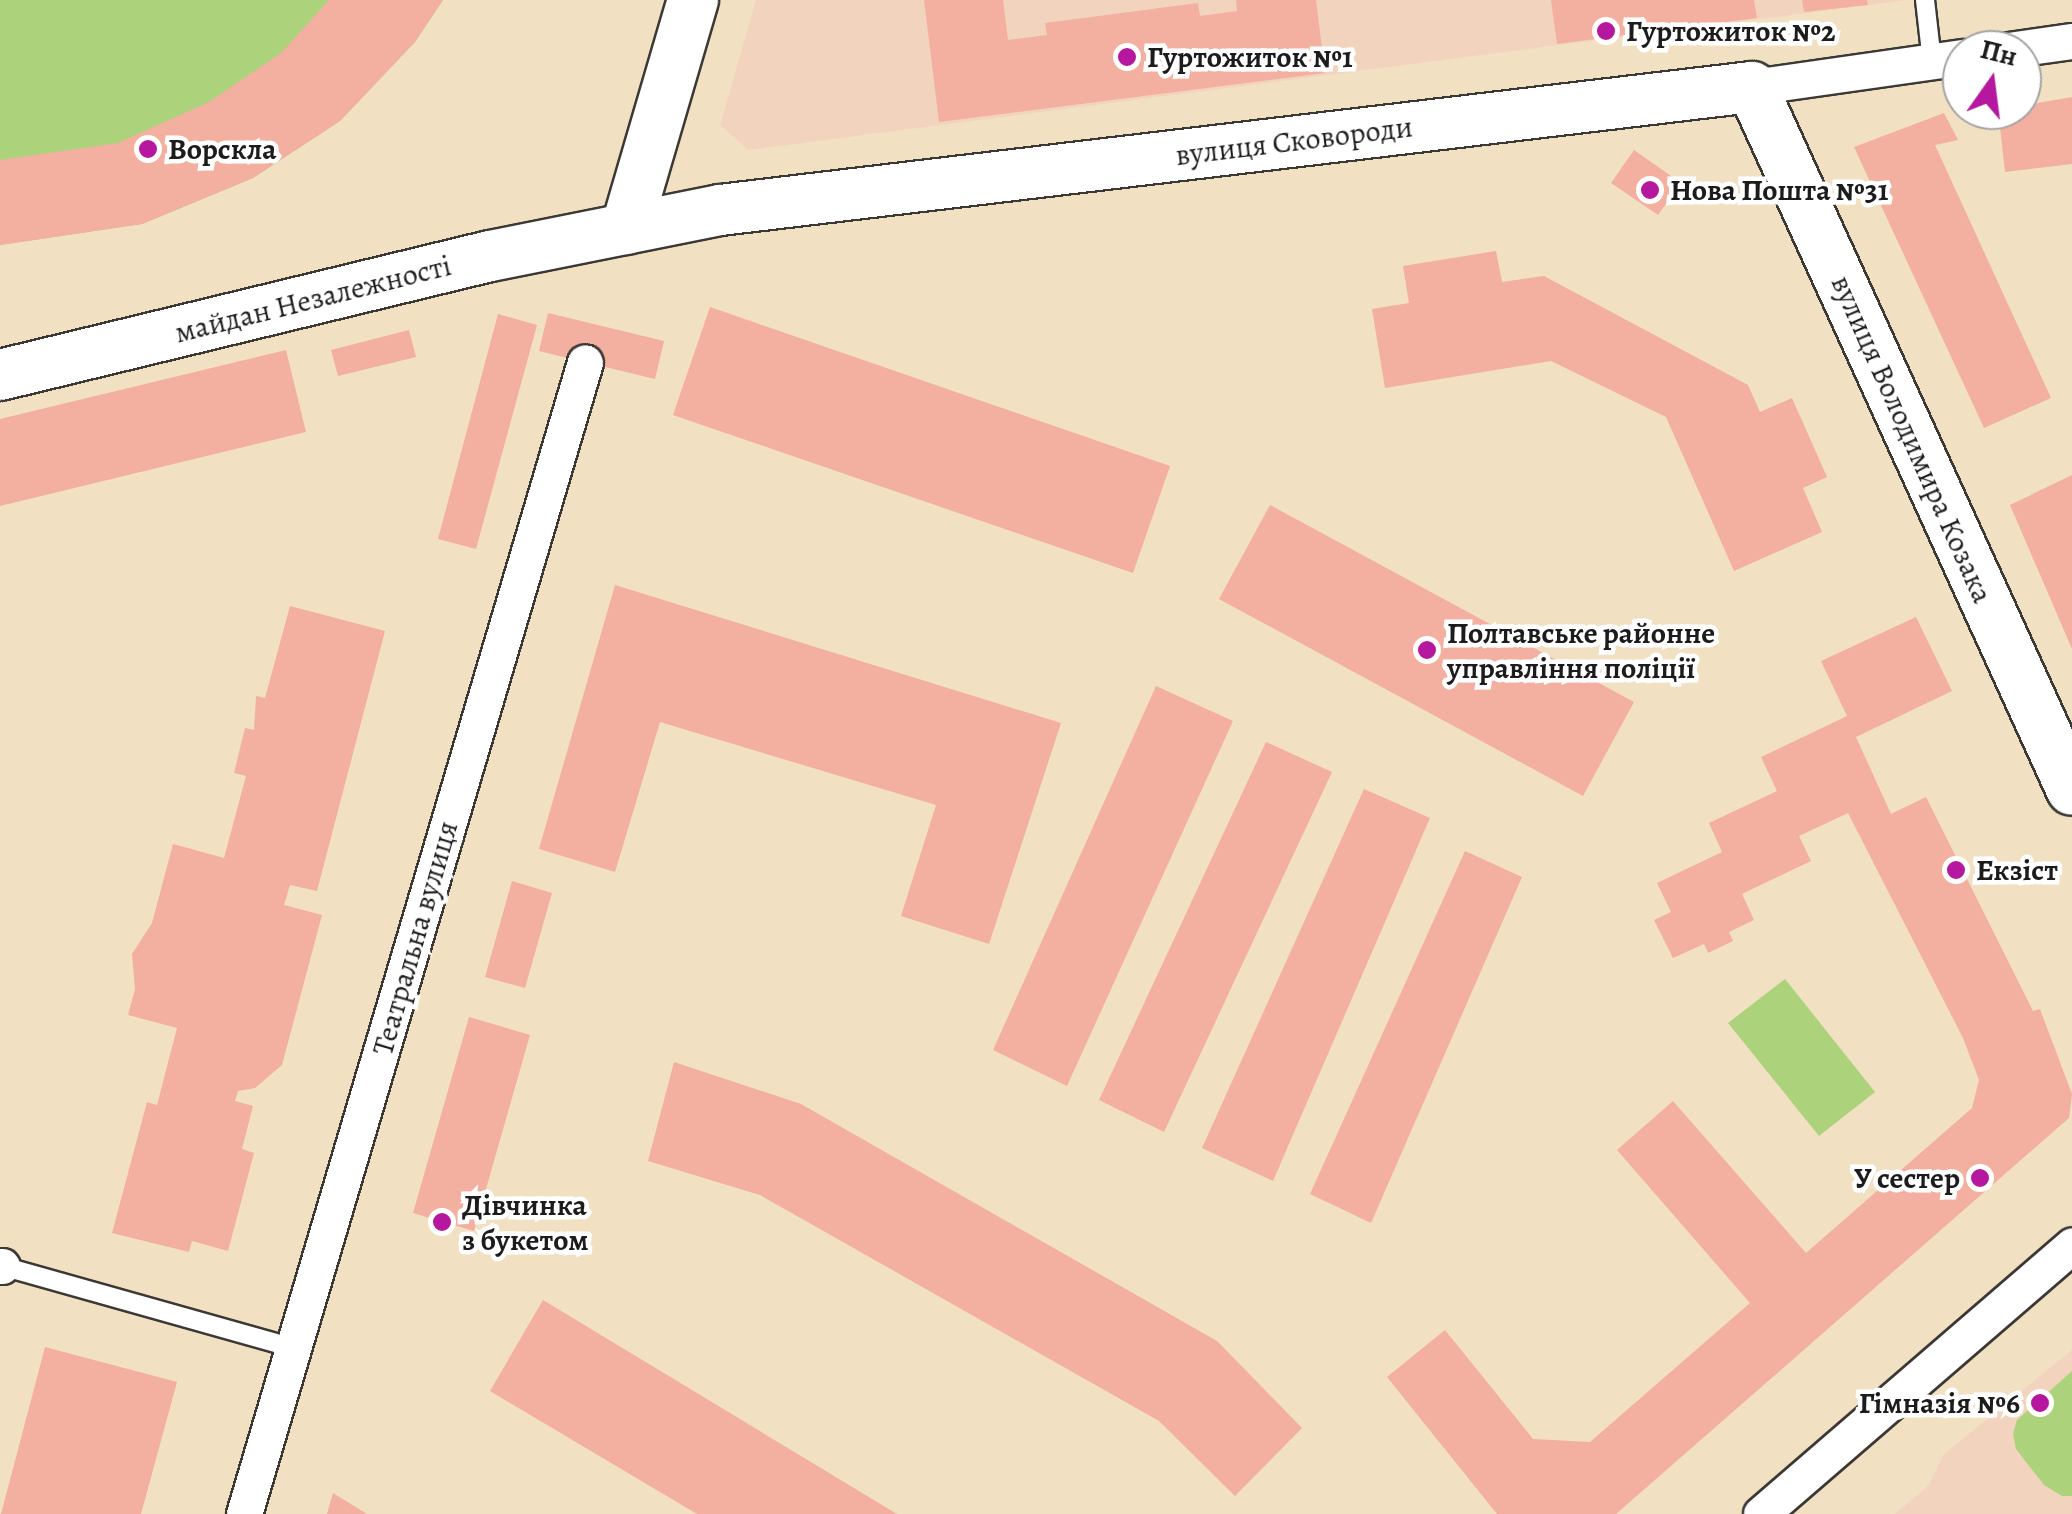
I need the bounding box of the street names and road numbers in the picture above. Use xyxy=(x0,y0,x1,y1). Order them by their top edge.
street label: вулиця Сковороди xyxy=(1173,109,1415,173)
street label: майдан Незалежності xyxy=(171,247,455,351)
street label: вулиця Володимира Козака xyxy=(1823,270,2001,608)
street label: Театральна вулиця xyxy=(364,817,466,1059)

